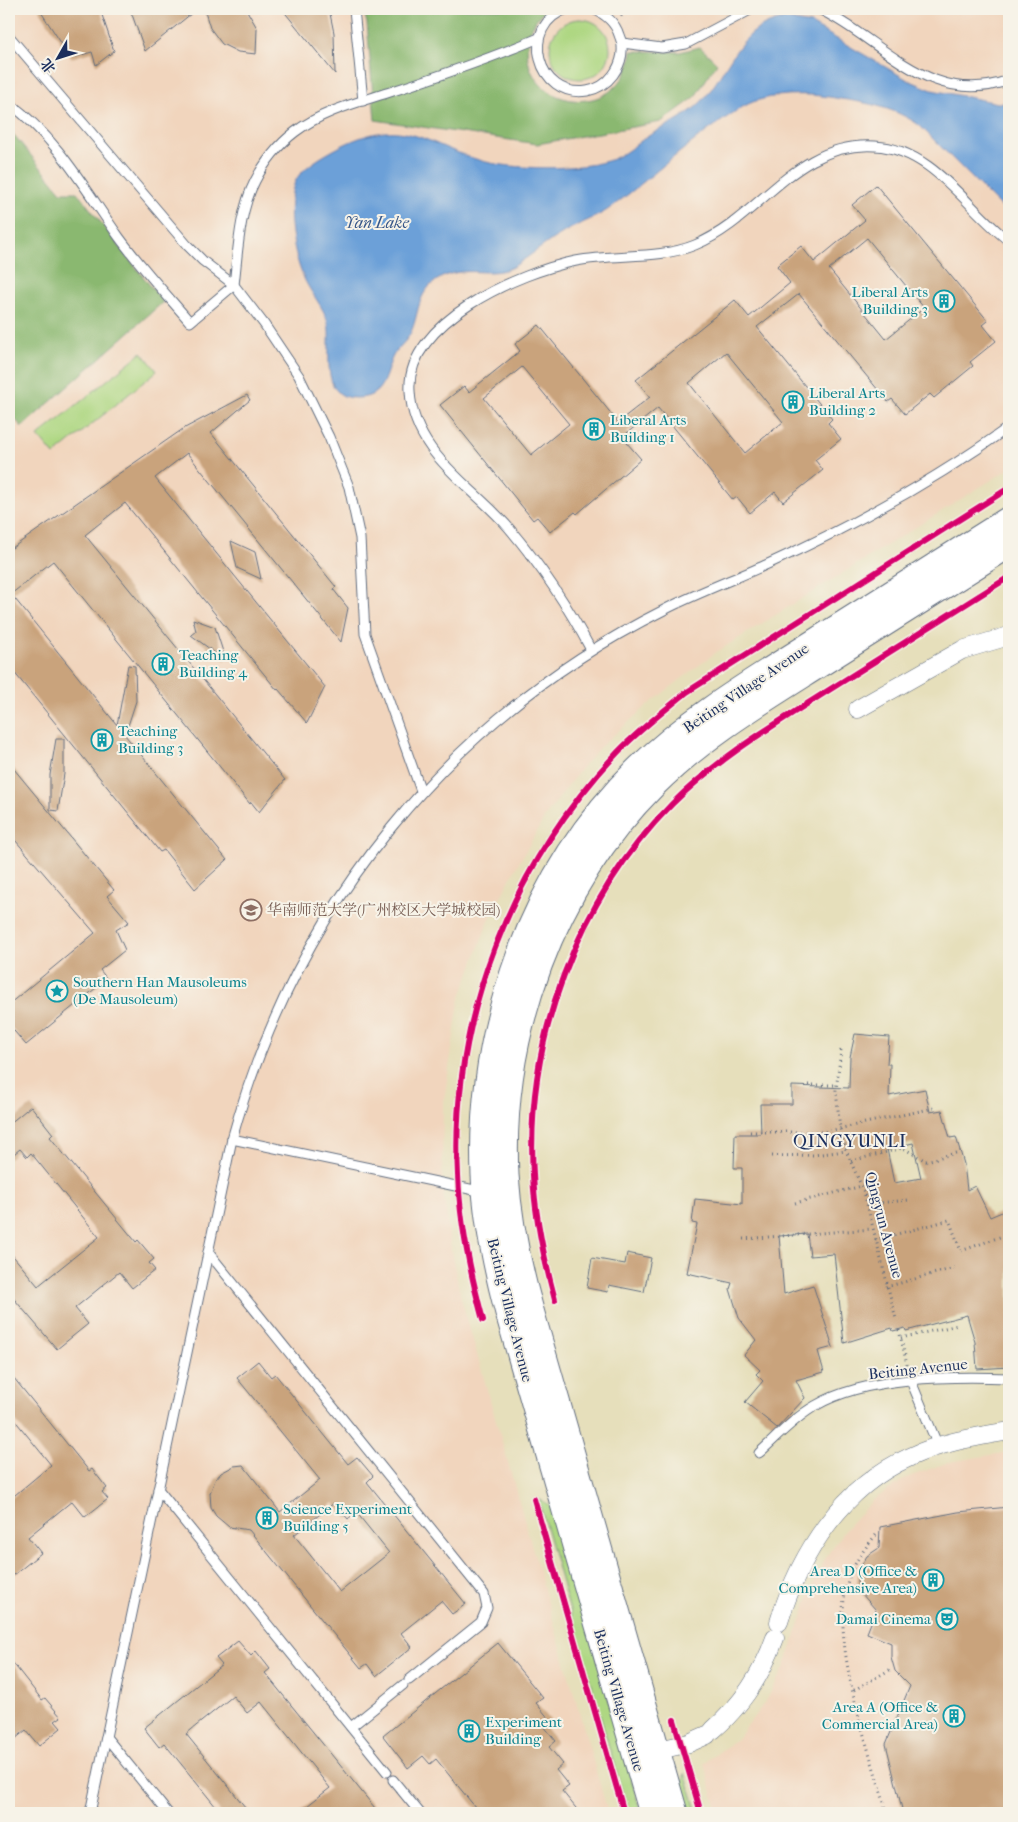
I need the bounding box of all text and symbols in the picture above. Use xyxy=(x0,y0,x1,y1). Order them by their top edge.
north arrow xyxy=(32,32,82,82)
text: 北 xyxy=(37,55,59,77)
water label: Yan Lake xyxy=(345,213,409,232)
place label: Liberal Arts Building 3 xyxy=(852,283,928,318)
building icon: Liberal Arts Building 3 xyxy=(932,289,956,313)
place label: Liberal Arts Building 2 xyxy=(809,384,886,419)
building icon: Liberal Arts Building 2 xyxy=(781,390,805,414)
place label: Liberal Arts Building 1 xyxy=(610,411,687,446)
building icon: Liberal Arts Building 1 xyxy=(582,417,606,441)
street label: Beiting Village Avenue xyxy=(680,639,813,737)
place label: Teaching Building 4 xyxy=(179,646,248,681)
building icon: Teaching Building 4 xyxy=(151,652,175,676)
place label: Teaching Building 3 xyxy=(118,722,183,757)
building icon: Teaching Building 3 xyxy=(90,728,114,752)
school or university icon: 华南师范大学(广州校区大学城校园) xyxy=(239,898,263,922)
place label: 华南师范大学(广州校区大学城校园) xyxy=(267,901,500,919)
place label: Southern Han Mausoleums (De Mausoleum) xyxy=(73,973,247,1008)
place icon: Southern Han Mausoleums (De Mausoleum) xyxy=(45,979,69,1003)
district label: QINGYUNLI xyxy=(793,1131,907,1152)
street label: Qingyun Avenue xyxy=(861,1170,907,1281)
street label: Beiting Village Avenue xyxy=(483,1236,537,1384)
street label: Beiting Avenue xyxy=(868,1355,969,1383)
place label: Science Experiment Building 5 xyxy=(283,1500,413,1535)
building icon: Science Experiment Building 5 xyxy=(255,1506,279,1530)
place label: Area D (Office & Comprehensive Area) xyxy=(779,1562,917,1597)
building icon: Area D (Office & Comprehensive Area) xyxy=(921,1568,945,1592)
theatre icon: Damai Cinema xyxy=(935,1607,959,1631)
place label: Damai Cinema xyxy=(836,1610,932,1628)
street label: Beiting Village Avenue xyxy=(590,1627,648,1774)
place label: Area A (Office & Commercial Area) xyxy=(822,1698,938,1733)
building icon: Area A (Office & Commercial Area) xyxy=(942,1704,966,1728)
place label: Experiment Building xyxy=(485,1713,563,1748)
building icon: Experiment Building xyxy=(457,1719,481,1743)

